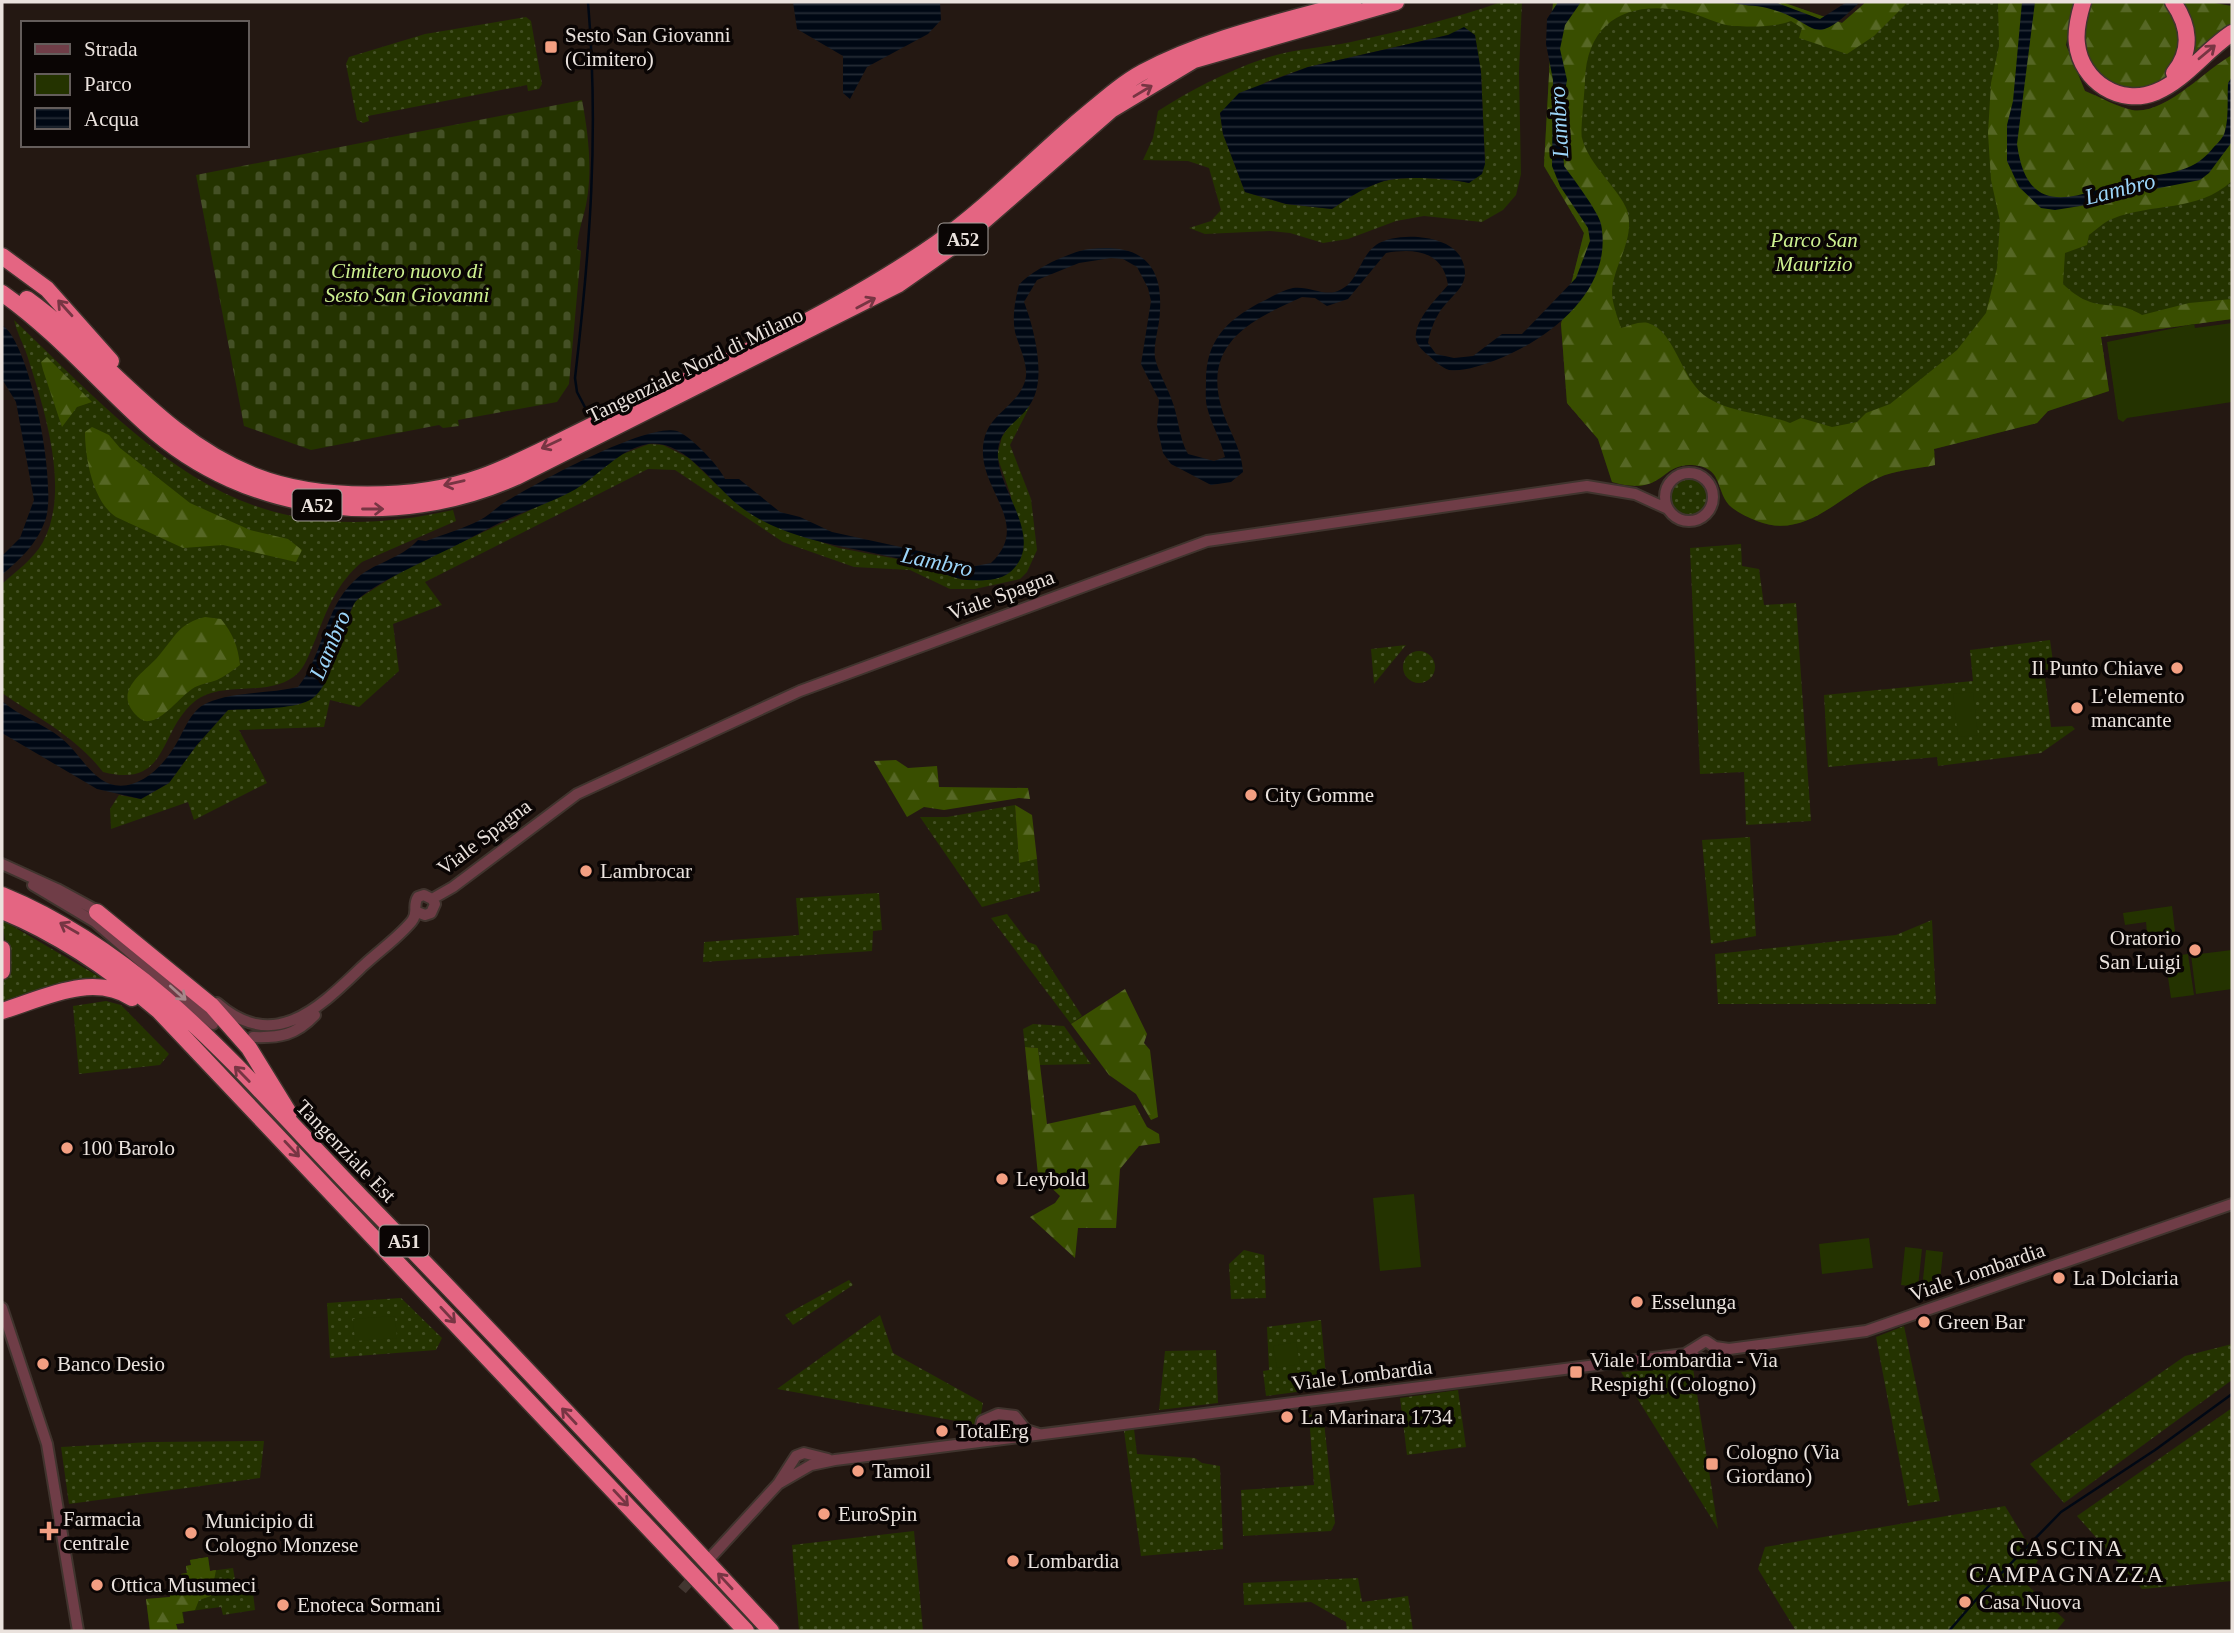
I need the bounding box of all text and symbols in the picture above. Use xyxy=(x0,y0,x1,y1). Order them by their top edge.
legend xyxy=(21,21,248,147)
place label: Sesto San Giovanni (Cimitero) xyxy=(565,23,731,71)
text: Strada xyxy=(84,37,138,61)
marker: Sesto San Giovanni (Cimitero) xyxy=(543,39,559,55)
one-way arrow xyxy=(2197,44,2215,60)
text: Parco xyxy=(84,72,132,96)
one-way arrow xyxy=(1132,83,1152,97)
water label: Lambro xyxy=(1545,85,1573,160)
text: Acqua xyxy=(84,107,139,131)
water label: Lambro xyxy=(2081,168,2158,210)
road number: A52 xyxy=(939,224,988,255)
park label: Parco San Maurizio xyxy=(1769,228,1858,276)
park label: Cimitero nuovo di Sesto San Giovanni xyxy=(325,259,489,307)
one-way arrow xyxy=(855,295,876,309)
one-way arrow xyxy=(57,299,73,317)
street label: Tangenziale Nord di Milano xyxy=(583,302,807,428)
one-way arrow xyxy=(541,438,562,451)
one-way arrow xyxy=(443,477,466,491)
road number: A52 xyxy=(292,490,342,520)
one-way arrow xyxy=(361,502,384,516)
water label: Lambro xyxy=(898,542,975,582)
street label: Viale Spagna xyxy=(945,564,1058,625)
water label: Lambro xyxy=(304,607,356,684)
place label: Il Punto Chiave xyxy=(2031,656,2163,680)
marker: Il Punto Chiave xyxy=(2169,660,2185,676)
place label: L'elemento mancante xyxy=(2091,684,2185,732)
marker: L'elemento mancante xyxy=(2069,700,2085,716)
place label: City Gomme xyxy=(1265,783,1374,807)
marker: City Gomme xyxy=(1243,787,1259,803)
street label: Viale Spagna xyxy=(432,794,536,880)
place label: Lambrocar xyxy=(600,859,692,883)
marker: Lambrocar xyxy=(578,863,594,879)
one-way arrow xyxy=(60,921,80,935)
place label: Oratorio San Luigi xyxy=(2099,926,2181,974)
marker: Oratorio San Luigi xyxy=(2187,942,2203,958)
one-way arrow xyxy=(169,985,187,1001)
one-way arrow xyxy=(234,1066,251,1083)
street label: Tangenziale Est xyxy=(291,1095,401,1207)
place label: 100 Barolo xyxy=(81,1136,175,1160)
marker: 100 Barolo xyxy=(59,1140,75,1156)
one-way arrow xyxy=(284,1140,301,1157)
place label: Leybold xyxy=(1016,1167,1086,1191)
marker: Leybold xyxy=(994,1171,1010,1187)
road number: A51 xyxy=(380,1226,428,1256)
street label: Viale Lombardia xyxy=(1906,1237,2048,1306)
place label: La Dolciaria xyxy=(2073,1266,2179,1290)
marker: La Dolciaria xyxy=(2051,1270,2067,1286)
place label: Esselunga xyxy=(1651,1290,1737,1314)
marker: Esselunga xyxy=(1629,1294,1645,1310)
one-way arrow xyxy=(440,1306,457,1323)
place label: Green Bar xyxy=(1938,1310,2025,1334)
marker: Green Bar xyxy=(1916,1314,1932,1330)
place label: Viale Lombardia - Via Respighi (Cologno) xyxy=(1590,1348,1778,1396)
place label: Banco Desio xyxy=(57,1352,165,1376)
street label: Viale Lombardia xyxy=(1290,1354,1434,1396)
marker: Banco Desio xyxy=(35,1356,51,1372)
marker: Viale Lombardia - Via Respighi (Cologno) xyxy=(1568,1364,1584,1380)
place label: La Marinara 1734 xyxy=(1301,1405,1453,1429)
one-way arrow xyxy=(561,1407,577,1425)
marker: La Marinara 1734 xyxy=(1279,1409,1295,1425)
place label: TotalErg xyxy=(956,1419,1029,1443)
marker: TotalErg xyxy=(934,1423,950,1439)
place label: Cologno (Via Giordano) xyxy=(1726,1440,1840,1488)
marker: Cologno (Via Giordano) xyxy=(1704,1456,1720,1472)
place label: Tamoil xyxy=(872,1459,931,1483)
marker: Tamoil xyxy=(850,1463,866,1479)
one-way arrow xyxy=(613,1490,630,1507)
place label: EuroSpin xyxy=(838,1502,918,1526)
marker: EuroSpin xyxy=(816,1506,832,1522)
place label: Farmacia centrale xyxy=(63,1507,142,1555)
place label: Municipio di Cologno Monzese xyxy=(205,1509,358,1557)
marker: Farmacia centrale xyxy=(41,1523,57,1539)
marker: Municipio di Cologno Monzese xyxy=(183,1525,199,1541)
district label: CASCINA CAMPAGNAZZA xyxy=(1969,1536,2165,1587)
place label: Lombardia xyxy=(1027,1549,1120,1573)
marker: Lombardia xyxy=(1005,1553,1021,1569)
place label: Ottica Musumeci xyxy=(111,1573,256,1597)
one-way arrow xyxy=(716,1573,733,1590)
marker: Ottica Musumeci xyxy=(89,1577,105,1593)
place label: Casa Nuova xyxy=(1979,1590,2082,1614)
place label: Enoteca Sormani xyxy=(297,1593,441,1617)
marker: Casa Nuova xyxy=(1957,1594,1973,1610)
marker: Enoteca Sormani xyxy=(275,1597,291,1613)

